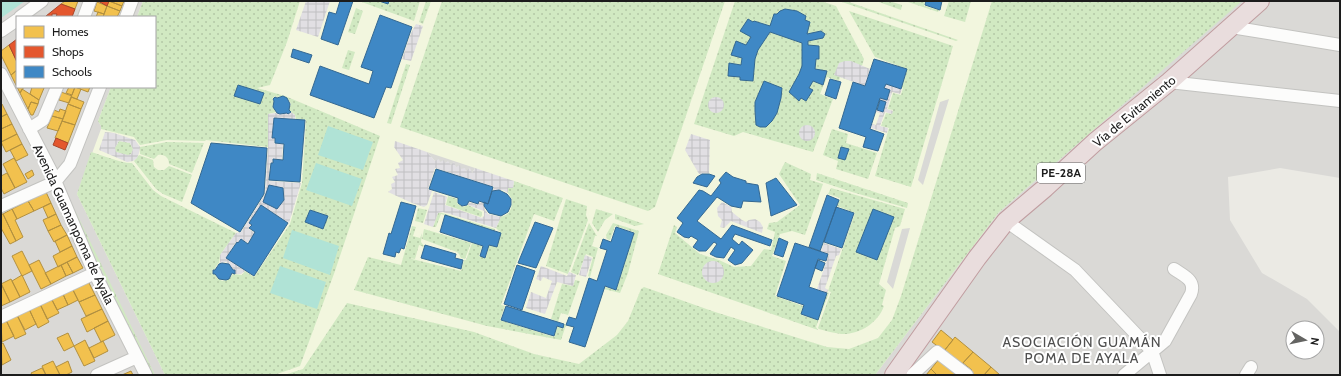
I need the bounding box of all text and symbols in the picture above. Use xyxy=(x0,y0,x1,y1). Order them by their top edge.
legend xyxy=(16,16,156,88)
text: Homes xyxy=(52,24,89,39)
text: Shops xyxy=(52,44,84,59)
text: Schools xyxy=(52,64,92,79)
street label: Vía de Evitamiento xyxy=(1089,72,1179,150)
street label: Avenida Guamanpoma de Ayala xyxy=(30,141,119,307)
road number: PE-28A xyxy=(1037,163,1085,183)
north arrow xyxy=(1285,320,1325,360)
district label: ASOCIACIÓN GUAMÁN POMA DE AYALA xyxy=(1002,333,1162,367)
text: N xyxy=(1307,337,1322,347)

